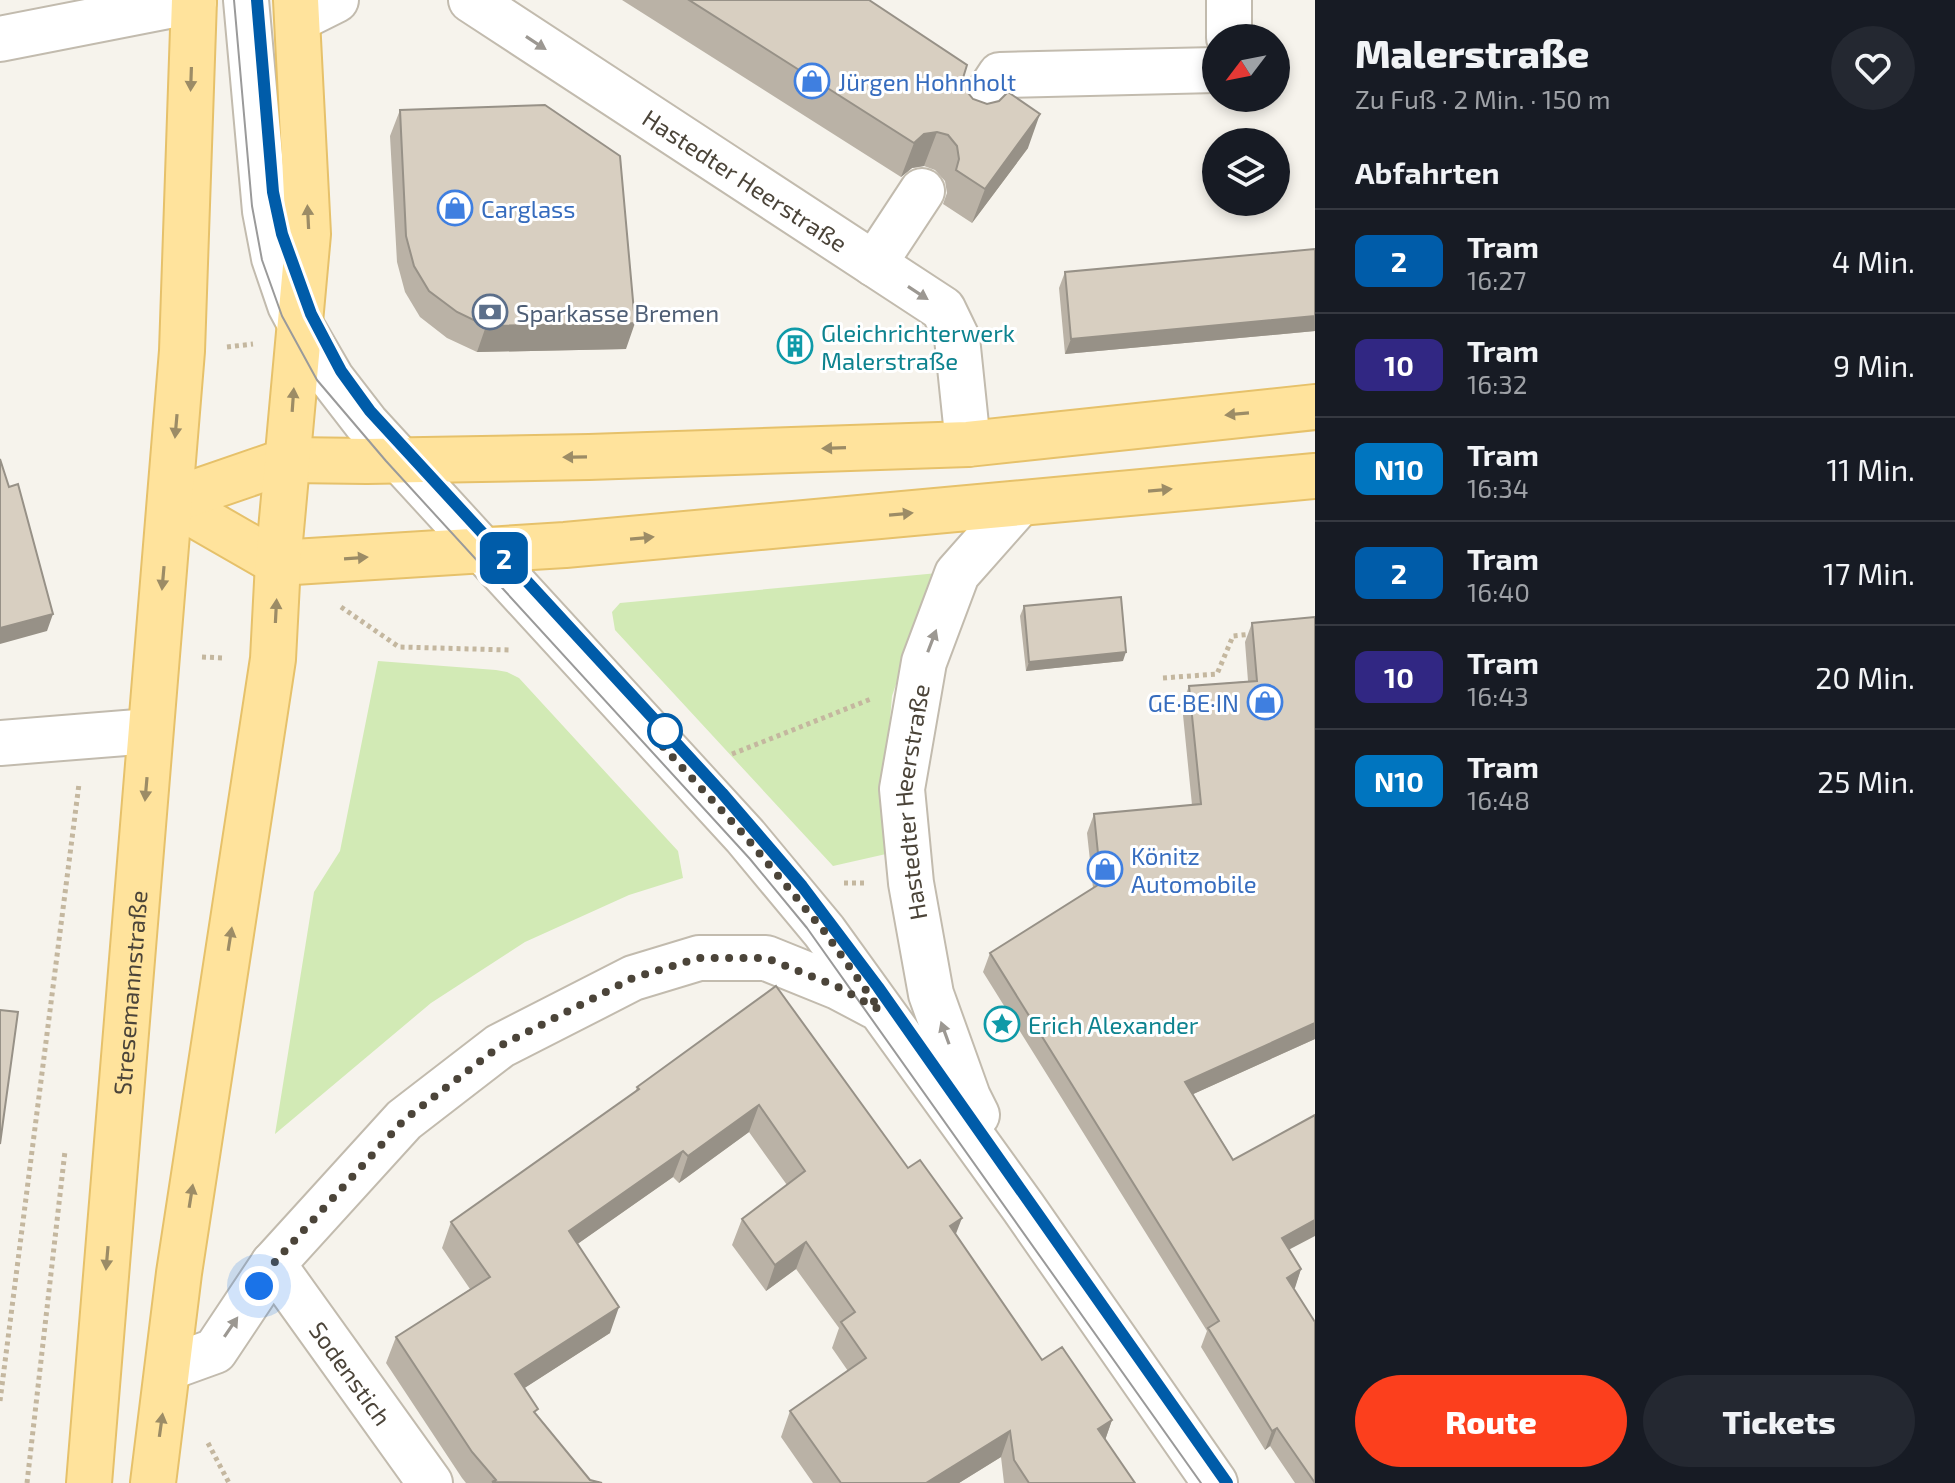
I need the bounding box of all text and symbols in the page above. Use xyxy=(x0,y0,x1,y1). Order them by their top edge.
north arrow xyxy=(1202,24,1290,112)
map controls xyxy=(1202,24,1290,216)
button: heart xyxy=(1831,26,1915,110)
text: Malerstraße xyxy=(1355,30,1589,76)
one-way arrow xyxy=(526,35,547,50)
shop icon: Jürgen Hohnholt xyxy=(793,62,831,100)
one-way arrow xyxy=(185,67,198,92)
place label: Jürgen Hohnholt xyxy=(838,67,1016,96)
text: Zu Fuß · 2 Min. · 150 m xyxy=(1355,83,1611,114)
street label: Hastedter Heerstraße xyxy=(638,102,853,257)
button: layers xyxy=(1202,128,1290,216)
text: Abfahrten xyxy=(1355,154,1500,190)
shop icon: Carglass xyxy=(436,189,474,227)
place label: Carglass xyxy=(481,194,575,223)
one-way arrow xyxy=(301,204,314,229)
text: Tram xyxy=(1467,228,1539,264)
text: 4 Min. xyxy=(1832,243,1915,279)
text: 2 xyxy=(1391,244,1407,278)
text: 16:27 xyxy=(1467,264,1526,295)
one-way arrow xyxy=(907,285,928,300)
bank icon: Sparkasse Bremen xyxy=(471,293,509,331)
place label: Sparkasse Bremen xyxy=(516,298,719,327)
place label: Gleichrichterwerk Malerstraße xyxy=(821,318,1015,375)
building icon: Gleichrichterwerk Malerstraße xyxy=(776,327,814,365)
text: Tram xyxy=(1467,332,1539,368)
text: 9 Min. xyxy=(1833,347,1915,383)
text: 10 xyxy=(1384,348,1414,382)
text: 16:32 xyxy=(1467,368,1527,399)
one-way arrow xyxy=(287,387,300,412)
one-way arrow xyxy=(1224,407,1249,420)
one-way arrow xyxy=(169,414,182,439)
text: Tram xyxy=(1467,436,1539,472)
one-way arrow xyxy=(821,442,847,455)
one-way arrow xyxy=(562,451,587,463)
text: 11 Min. xyxy=(1826,451,1915,487)
text: N10 xyxy=(1374,452,1424,486)
text: 16:34 xyxy=(1467,472,1529,503)
one-way arrow xyxy=(1148,484,1173,497)
one-way arrow xyxy=(889,508,914,521)
one-way arrow xyxy=(630,531,655,544)
line badge: 2 xyxy=(478,532,530,584)
text: Tram xyxy=(1467,540,1539,576)
text: 2 xyxy=(496,541,512,575)
one-way arrow xyxy=(344,551,369,564)
text: 17 Min. xyxy=(1823,555,1915,591)
text: 2 xyxy=(1391,556,1407,590)
one-way arrow xyxy=(156,566,169,591)
text: 16:40 xyxy=(1467,576,1530,607)
one-way arrow xyxy=(269,598,282,623)
one-way arrow xyxy=(926,629,939,653)
text: Tram xyxy=(1467,644,1539,680)
text: 20 Min. xyxy=(1815,659,1915,695)
text: 10 xyxy=(1384,660,1414,694)
text: 16:43 xyxy=(1467,680,1529,711)
street label: Hastedter Heerstraße xyxy=(887,682,934,923)
shop icon: GE·BE·IN xyxy=(1246,683,1284,721)
place label: GE·BE·IN xyxy=(1148,688,1239,717)
unlabelled marker xyxy=(648,714,682,748)
text: Tram xyxy=(1467,748,1539,784)
text: 25 Min. xyxy=(1817,763,1915,799)
text: N10 xyxy=(1374,764,1424,798)
one-way arrow xyxy=(139,777,152,802)
text: 16:48 xyxy=(1467,784,1530,815)
place label: Könitz Automobile xyxy=(1131,841,1257,898)
shop icon: Könitz Automobile xyxy=(1086,850,1124,888)
street label: Stresemannstraße xyxy=(106,889,152,1096)
one-way arrow xyxy=(225,926,237,951)
place icon: Erich Alexander xyxy=(983,1005,1021,1043)
place label: Erich Alexander xyxy=(1028,1010,1199,1039)
one-way arrow xyxy=(938,1021,951,1045)
one-way arrow xyxy=(185,1183,198,1208)
one-way arrow xyxy=(100,1246,113,1271)
your location xyxy=(239,1266,279,1306)
street label: Sodenstich xyxy=(304,1315,398,1430)
one-way arrow xyxy=(223,1317,238,1338)
button: Route xyxy=(1355,1375,1627,1467)
button: Tickets xyxy=(1643,1375,1915,1467)
one-way arrow xyxy=(154,1413,167,1438)

